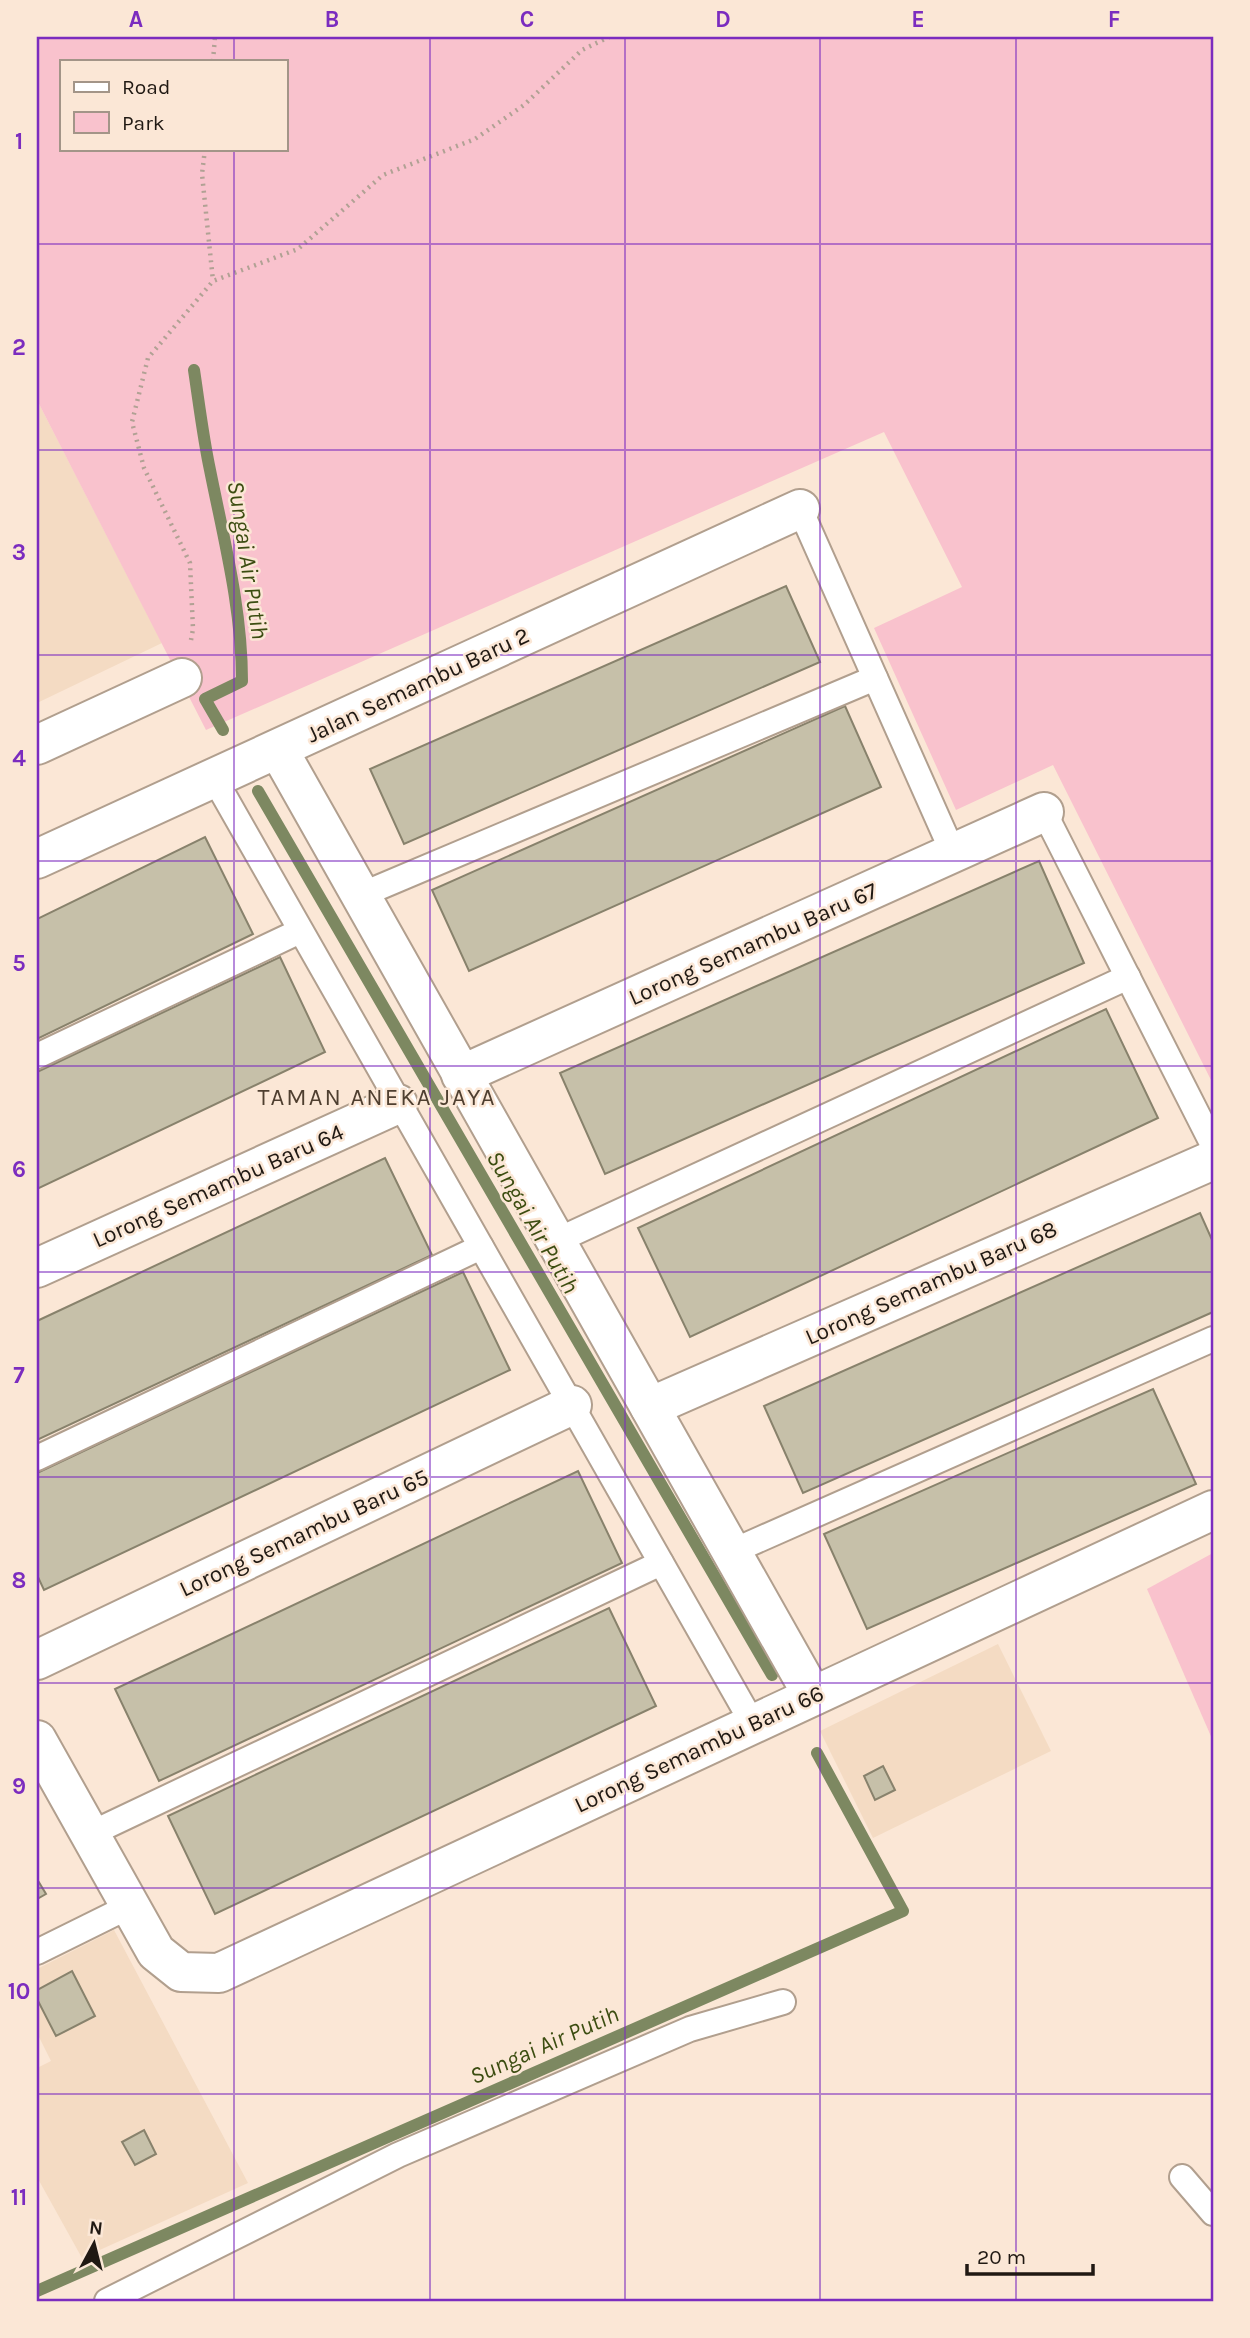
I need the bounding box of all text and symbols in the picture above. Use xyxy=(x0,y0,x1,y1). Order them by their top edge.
text: A xyxy=(129,6,143,33)
text: B xyxy=(325,6,339,33)
text: C xyxy=(520,6,534,33)
text: D xyxy=(715,6,731,33)
text: E xyxy=(911,6,925,33)
text: F xyxy=(1108,6,1120,33)
legend xyxy=(60,60,287,150)
text: Road xyxy=(122,75,170,99)
text: Park xyxy=(122,111,165,135)
text: 1 xyxy=(15,128,23,155)
text: 2 xyxy=(12,334,26,361)
water label: Sungai Air Putih xyxy=(222,479,274,641)
text: 3 xyxy=(12,539,26,566)
street label: Jalan Semambu Baru 2 xyxy=(302,621,534,749)
text: 4 xyxy=(12,745,26,772)
street label: Lorong Semambu Baru 67 xyxy=(624,877,882,1011)
text: 5 xyxy=(12,950,26,977)
district label: TAMAN ANEKA JAYA xyxy=(258,1083,496,1111)
street label: Lorong Semambu Baru 64 xyxy=(88,1118,348,1254)
water label: Sungai Air Putih xyxy=(481,1146,585,1298)
text: 6 xyxy=(12,1156,26,1183)
street label: Lorong Semambu Baru 68 xyxy=(801,1215,1061,1351)
text: 7 xyxy=(13,1362,25,1389)
street label: Lorong Semambu Baru 65 xyxy=(175,1463,433,1603)
text: 8 xyxy=(12,1567,26,1594)
street label: Lorong Semambu Baru 66 xyxy=(570,1679,828,1819)
text: 9 xyxy=(12,1773,26,1800)
text: 10 xyxy=(8,1978,30,2005)
water label: Sungai Air Putih xyxy=(465,2000,623,2090)
text: 11 xyxy=(11,2184,27,2211)
north arrow xyxy=(60,2208,130,2278)
text: N xyxy=(88,2216,104,2240)
scale bar xyxy=(967,2233,1092,2277)
text: 20 m xyxy=(977,2245,1026,2269)

